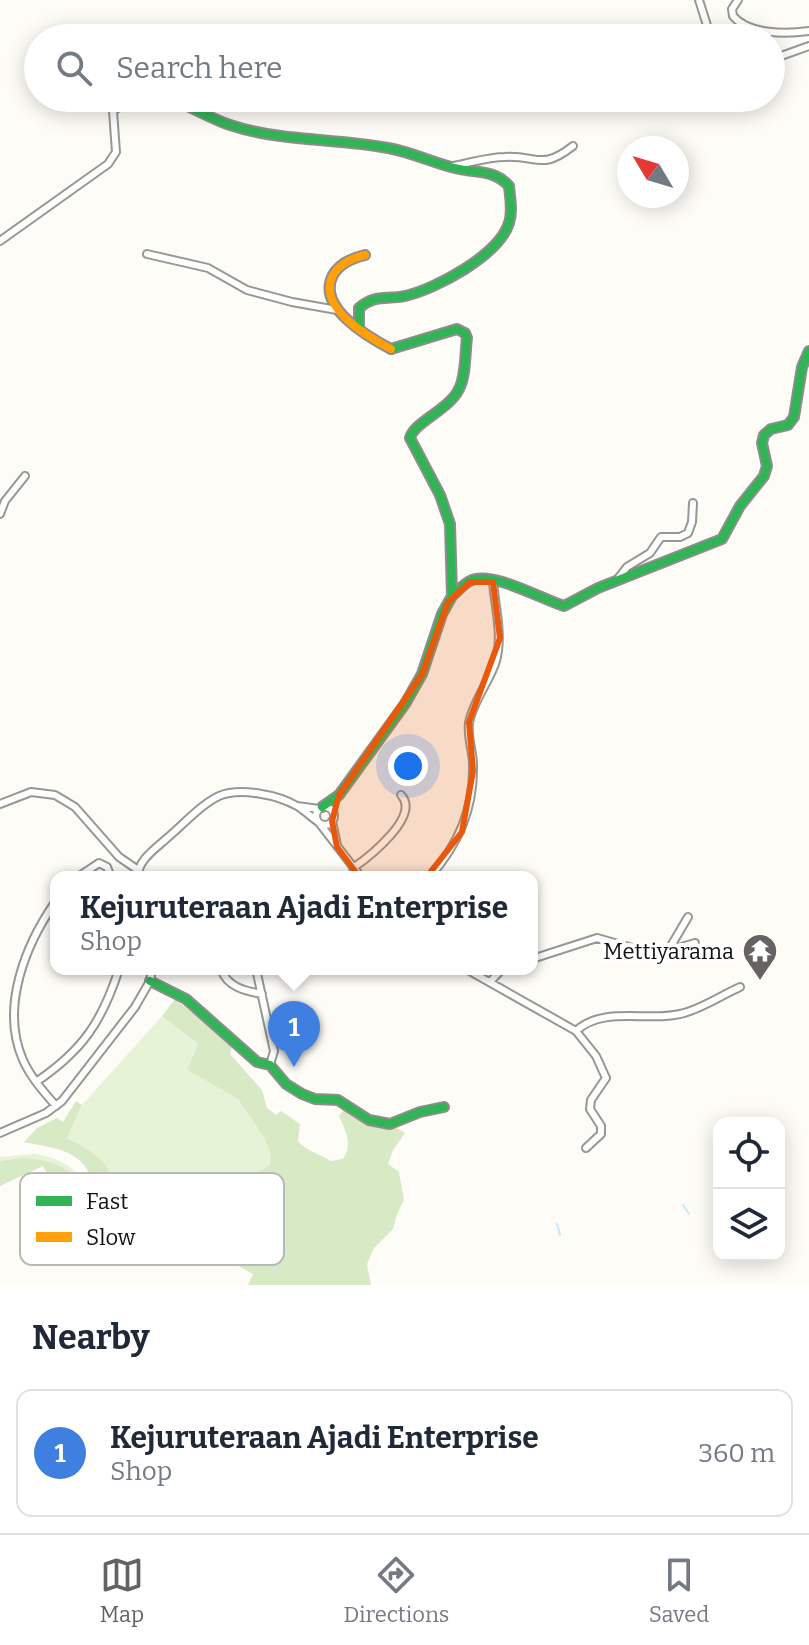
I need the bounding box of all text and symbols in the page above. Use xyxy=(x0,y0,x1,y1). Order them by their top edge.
search box xyxy=(24,24,785,112)
icon: search xyxy=(52,46,96,90)
text: Search here xyxy=(116,50,283,86)
north arrow xyxy=(617,136,689,208)
your location xyxy=(388,746,428,786)
popup xyxy=(50,871,538,975)
text: Kejuruteraan Ajadi Enterprise xyxy=(80,890,508,926)
text: Shop xyxy=(80,926,142,957)
temple icon: Mettiyarama xyxy=(741,932,779,982)
place label: Mettiyarama xyxy=(603,938,734,965)
pin: 1 xyxy=(268,1001,320,1067)
map controls xyxy=(713,1117,785,1261)
button: locate xyxy=(713,1117,785,1189)
legend xyxy=(20,1173,284,1265)
text: Fast xyxy=(86,1188,128,1215)
button: layers xyxy=(713,1189,785,1261)
text: Slow xyxy=(86,1224,136,1251)
text: Nearby xyxy=(32,1317,150,1358)
text: Kejuruteraan Ajadi Enterprise xyxy=(110,1420,539,1456)
text: 1 xyxy=(54,1438,66,1469)
text: 360 m xyxy=(698,1438,775,1469)
text: Shop xyxy=(110,1456,172,1487)
tab: Map xyxy=(100,1553,144,1628)
tab: Directions xyxy=(344,1553,449,1628)
tab: Saved xyxy=(649,1553,709,1628)

